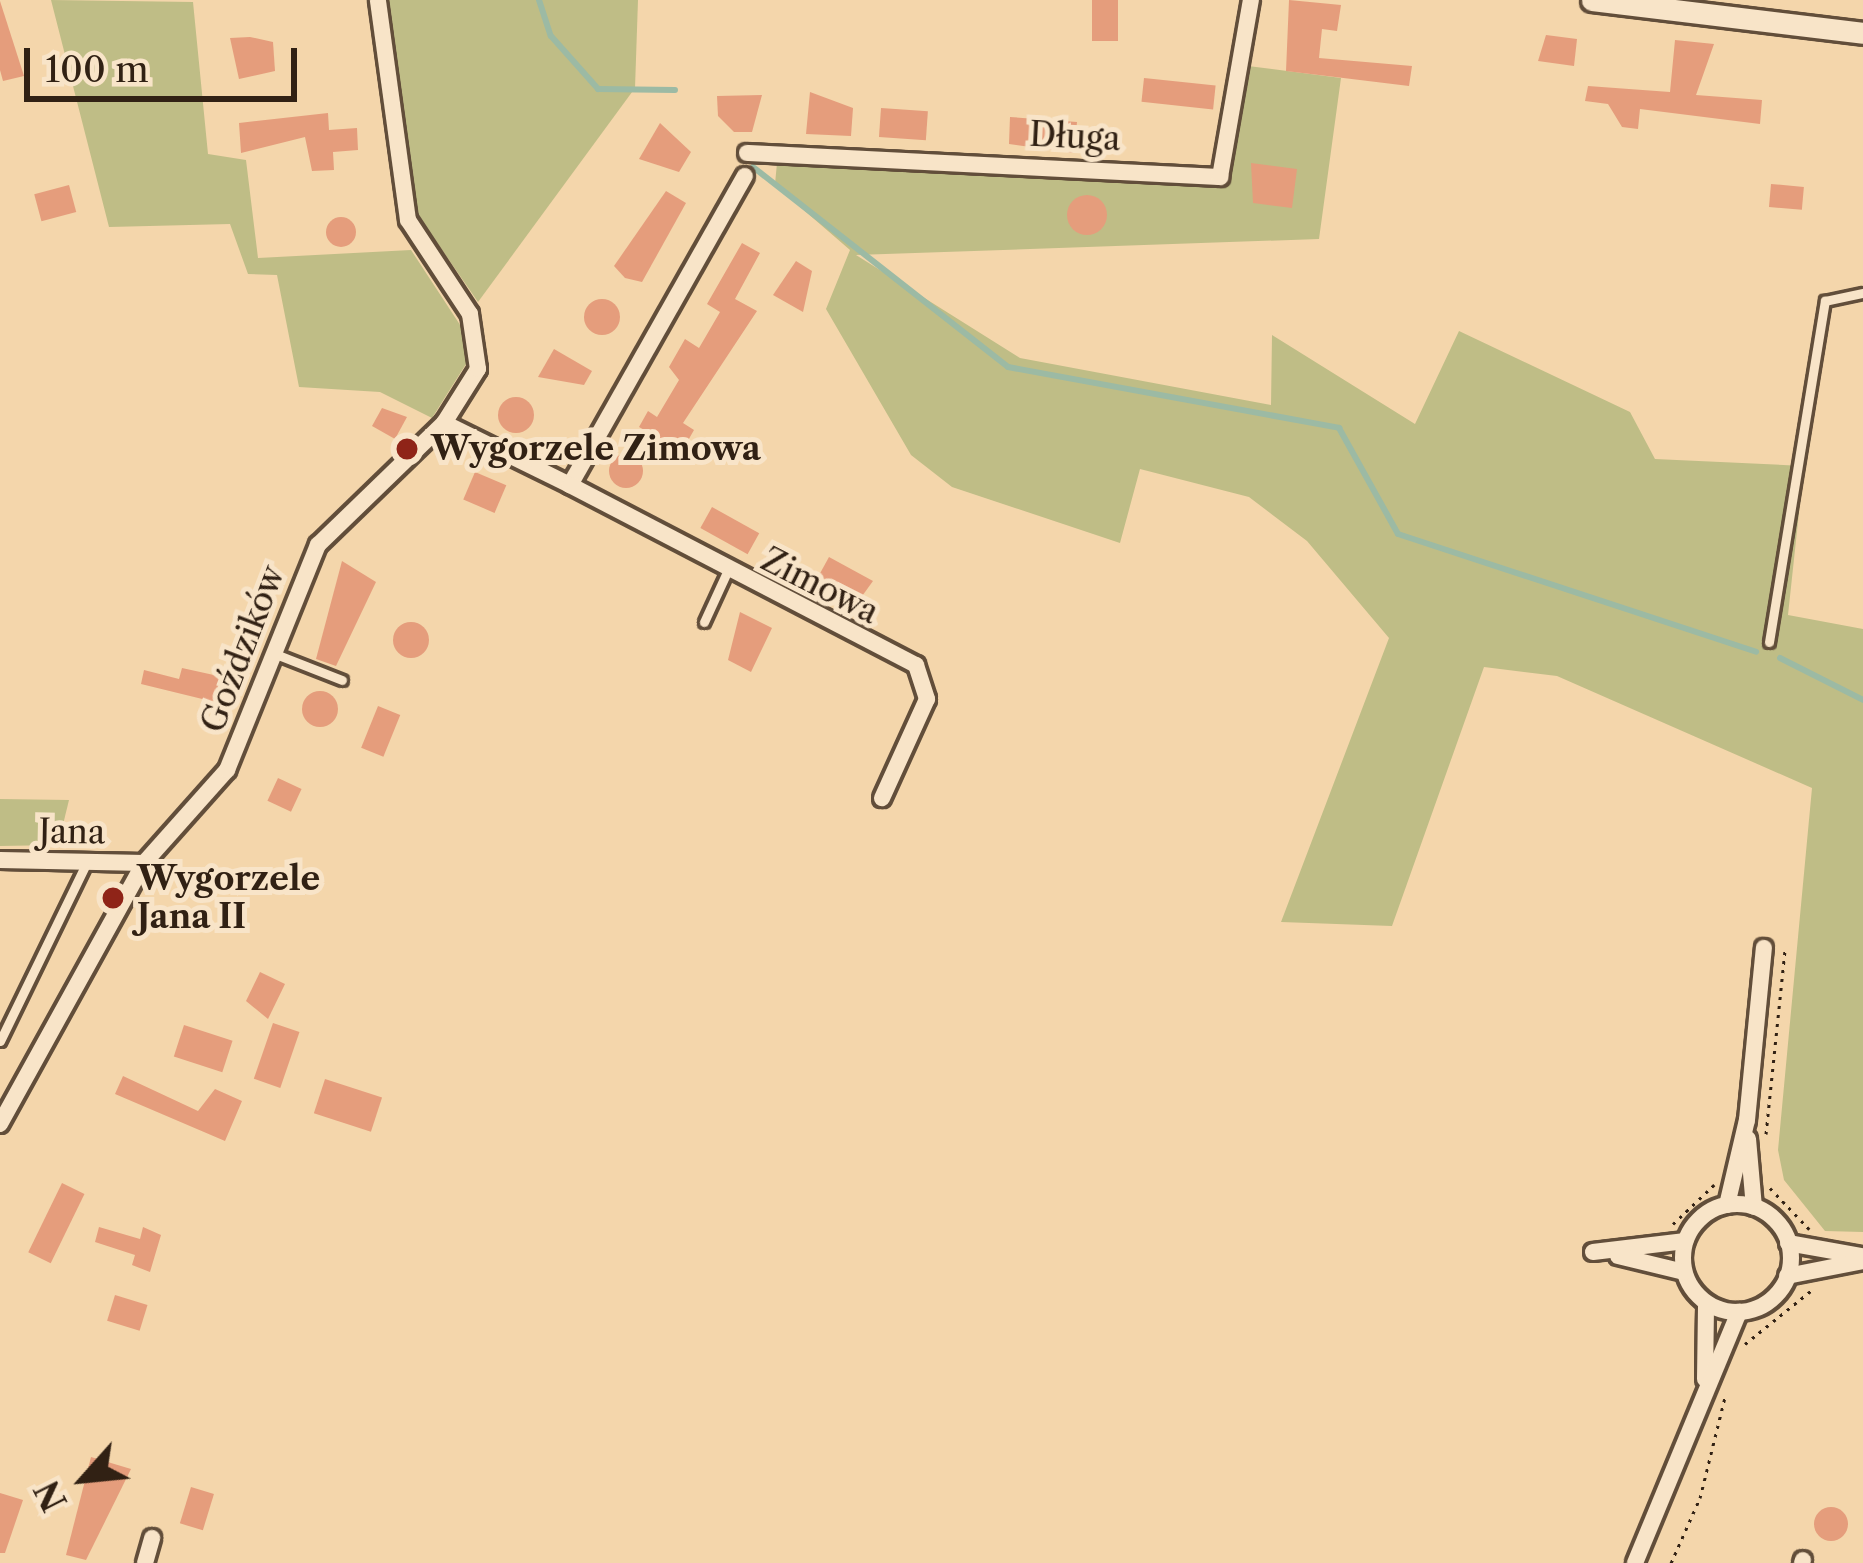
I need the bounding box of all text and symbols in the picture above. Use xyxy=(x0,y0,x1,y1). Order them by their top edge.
scale bar xyxy=(30,24,303,98)
text: 100 m xyxy=(45,47,149,91)
street label: Długa xyxy=(1028,115,1122,159)
place label: Wygorzele Zimowa xyxy=(431,429,761,469)
marker: Wygorzele Zimowa xyxy=(394,436,420,462)
street label: Zimowa xyxy=(755,540,885,632)
street label: Goździków xyxy=(193,560,293,738)
street label: Jana xyxy=(38,812,106,852)
place label: Wygorzele Jana II xyxy=(137,859,320,937)
marker: Wygorzele Jana II xyxy=(100,885,126,911)
north arrow xyxy=(24,1419,144,1539)
text: N xyxy=(27,1473,76,1518)

